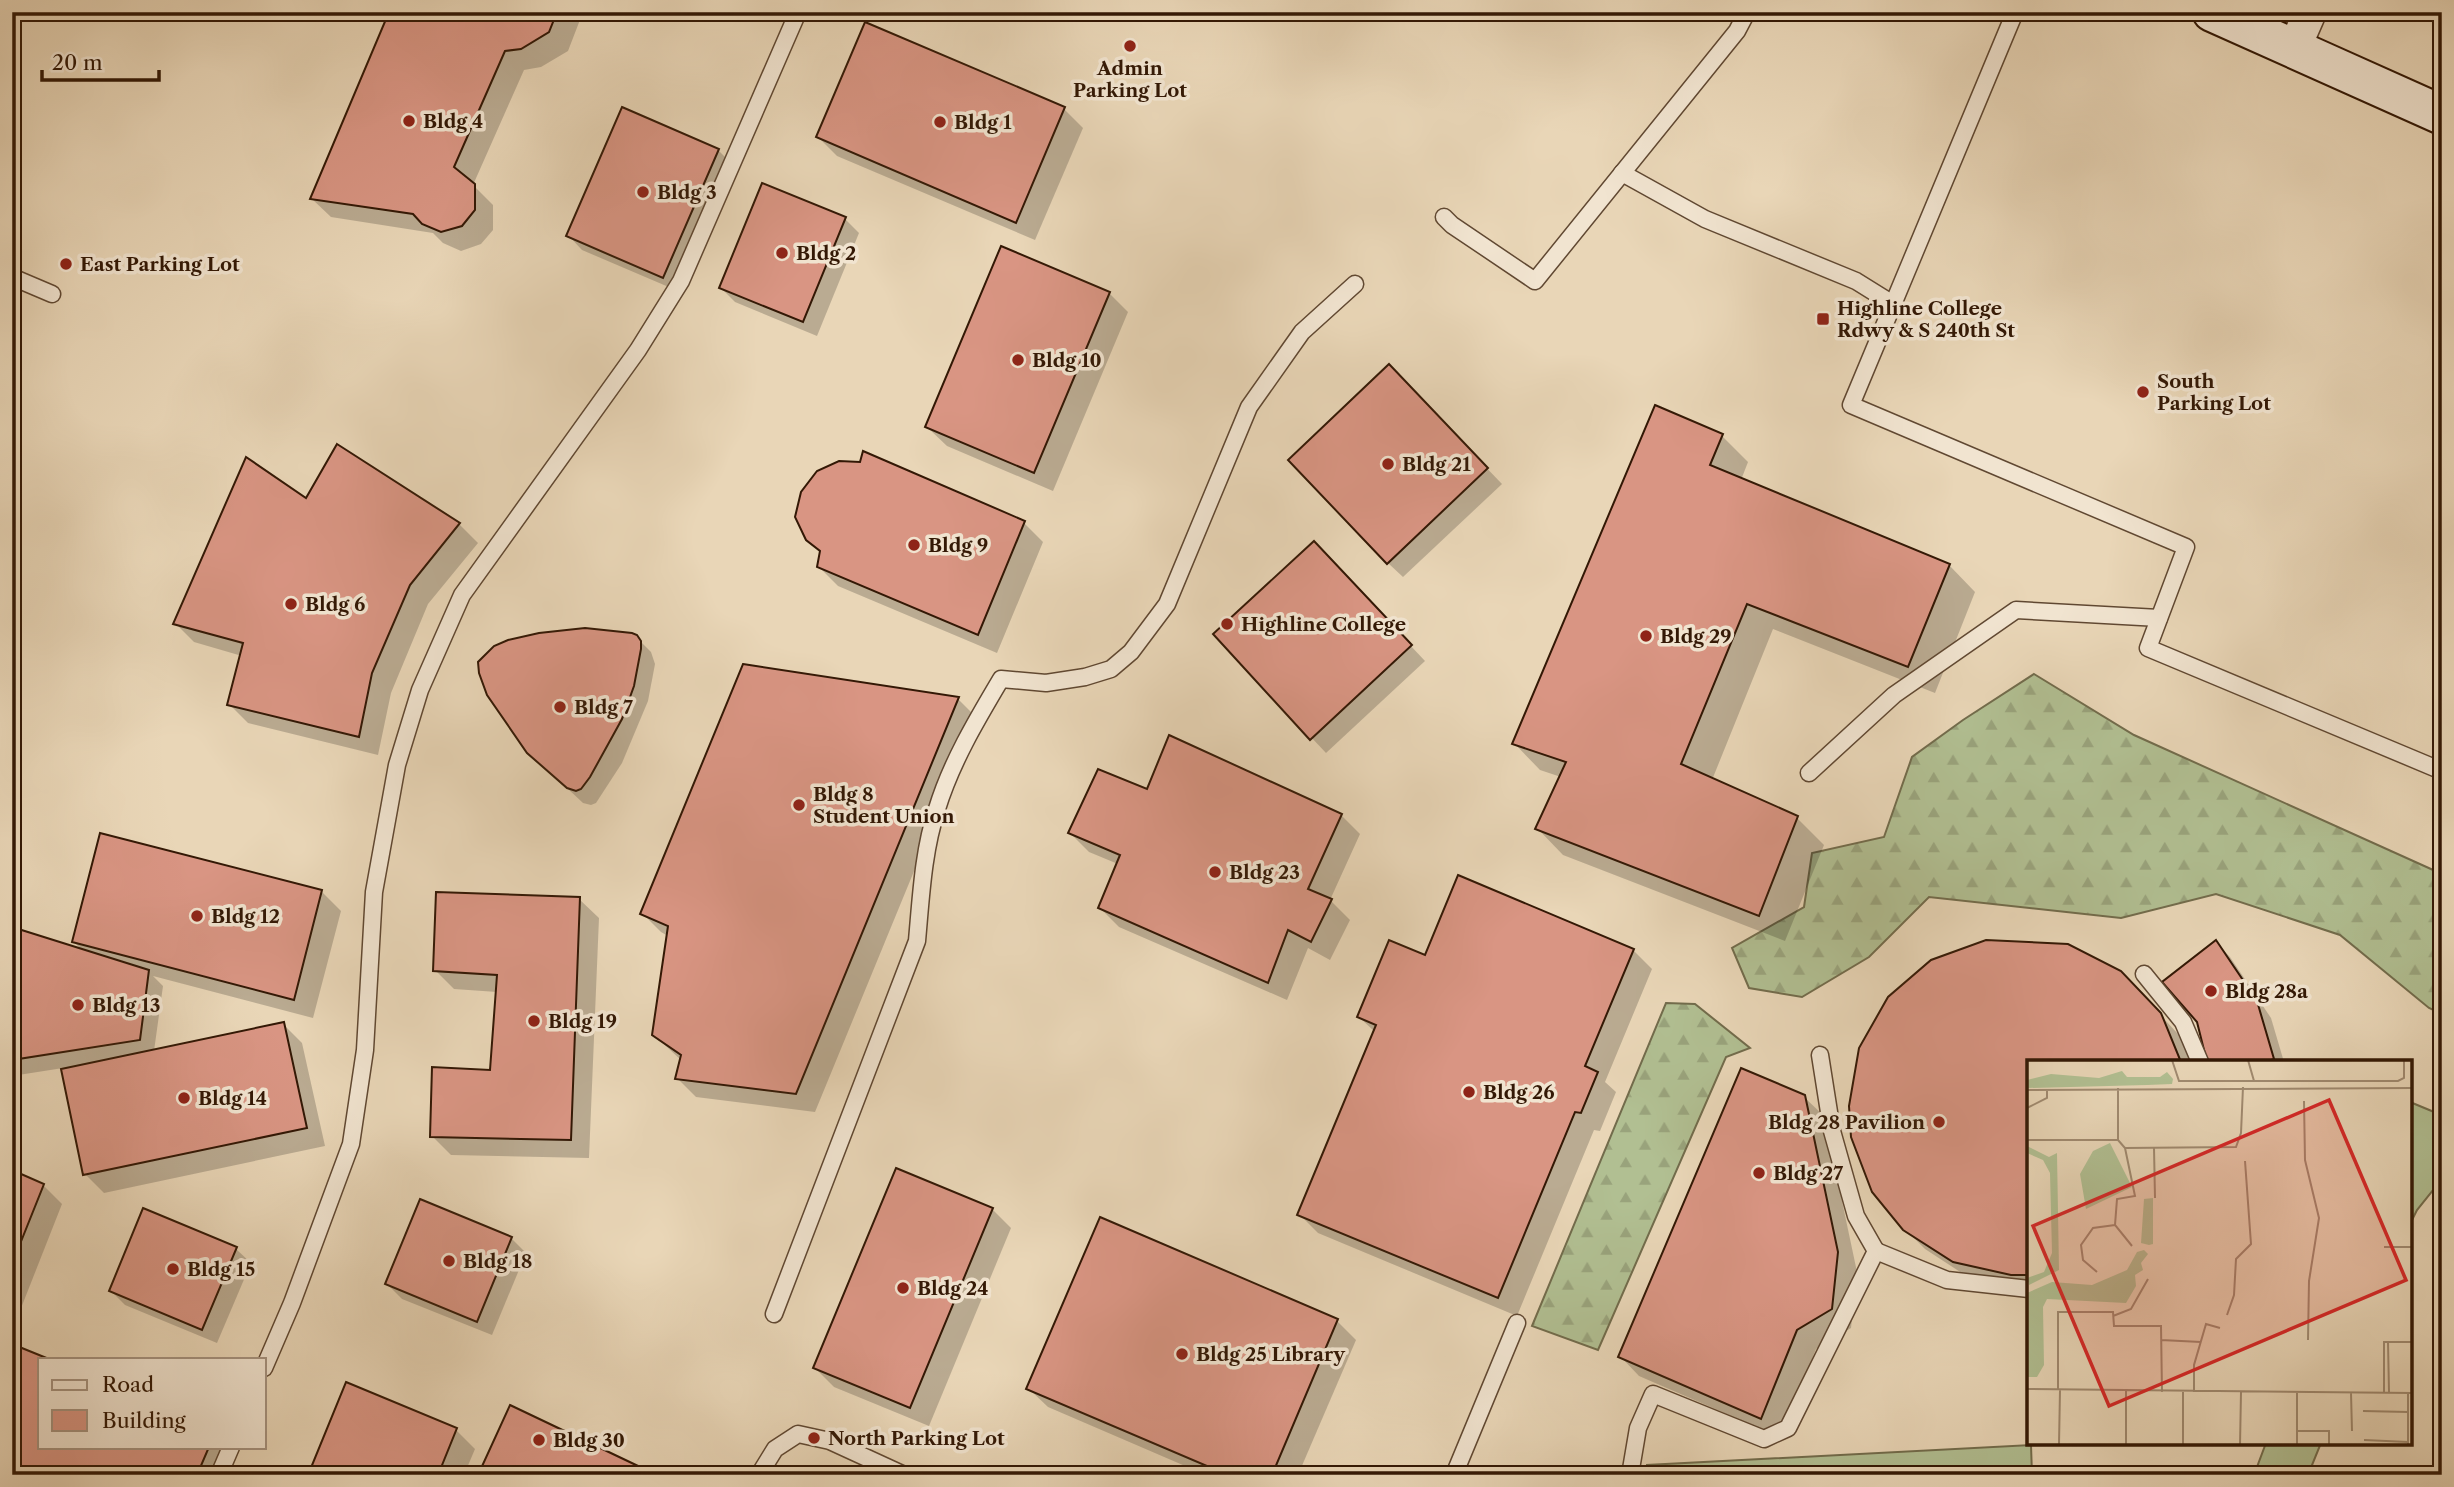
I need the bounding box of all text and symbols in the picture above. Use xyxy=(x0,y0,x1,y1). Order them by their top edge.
scale bar xyxy=(42,38,159,82)
marker: Admin Parking Lot xyxy=(1122,38,1138,54)
text: 20 m xyxy=(52,50,103,75)
place label: Admin Parking Lot xyxy=(1073,57,1187,102)
place label: Bldg 4 xyxy=(423,110,483,133)
place label: Bldg 1 xyxy=(954,111,1012,134)
marker: Bldg 4 xyxy=(401,113,417,129)
marker: Bldg 1 xyxy=(932,114,948,130)
place label: Bldg 3 xyxy=(657,181,717,204)
marker: Bldg 3 xyxy=(635,184,651,200)
place label: Bldg 2 xyxy=(796,242,856,265)
marker: Bldg 2 xyxy=(774,245,790,261)
place label: East Parking Lot xyxy=(80,253,240,276)
marker: East Parking Lot xyxy=(58,256,74,272)
place label: Highline College Rdwy & S 240th St xyxy=(1837,297,2015,342)
marker: Highline College Rdwy & S 240th St xyxy=(1815,311,1831,327)
place label: Bldg 10 xyxy=(1032,349,1102,372)
marker: Bldg 10 xyxy=(1010,352,1026,368)
place label: South Parking Lot xyxy=(2157,370,2271,415)
marker: South Parking Lot xyxy=(2135,384,2151,400)
place label: Bldg 21 xyxy=(1402,453,1471,476)
marker: Bldg 21 xyxy=(1380,456,1396,472)
place label: Bldg 9 xyxy=(928,534,988,557)
marker: Bldg 9 xyxy=(906,537,922,553)
place label: Bldg 6 xyxy=(305,593,365,616)
marker: Bldg 6 xyxy=(283,596,299,612)
place label: Highline College xyxy=(1241,613,1406,636)
marker: Highline College xyxy=(1219,616,1235,632)
place label: Bldg 29 xyxy=(1660,625,1732,648)
marker: Bldg 29 xyxy=(1638,628,1654,644)
place label: Bldg 7 xyxy=(574,696,633,719)
marker: Bldg 7 xyxy=(552,699,568,715)
place label: Bldg 8 Student Union xyxy=(813,783,955,828)
marker: Bldg 8 Student Union xyxy=(791,797,807,813)
place label: Bldg 23 xyxy=(1229,861,1300,884)
marker: Bldg 23 xyxy=(1207,864,1223,880)
place label: Bldg 12 xyxy=(211,905,280,928)
marker: Bldg 12 xyxy=(189,908,205,924)
place label: Bldg 28a xyxy=(2225,980,2309,1003)
marker: Bldg 28a xyxy=(2203,983,2219,999)
place label: Bldg 13 xyxy=(92,994,160,1017)
marker: Bldg 13 xyxy=(70,997,86,1013)
place label: Bldg 19 xyxy=(548,1010,617,1033)
marker: Bldg 19 xyxy=(526,1013,542,1029)
inset map xyxy=(2027,1060,2412,1445)
place label: Bldg 26 xyxy=(1483,1081,1555,1104)
marker: Bldg 26 xyxy=(1461,1084,1477,1100)
place label: Bldg 14 xyxy=(198,1087,267,1110)
marker: Bldg 14 xyxy=(176,1090,192,1106)
place label: Bldg 28 Pavilion xyxy=(1768,1111,1925,1134)
marker: Bldg 28 Pavilion xyxy=(1931,1114,1947,1130)
place label: Bldg 27 xyxy=(1773,1162,1843,1185)
marker: Bldg 27 xyxy=(1751,1165,1767,1181)
place label: Bldg 18 xyxy=(463,1250,532,1273)
marker: Bldg 18 xyxy=(441,1253,457,1269)
place label: Bldg 15 xyxy=(187,1258,255,1281)
marker: Bldg 15 xyxy=(165,1261,181,1277)
place label: Bldg 24 xyxy=(917,1277,989,1300)
marker: Bldg 24 xyxy=(895,1280,911,1296)
place label: Bldg 25 Library xyxy=(1196,1343,1346,1366)
marker: Bldg 25 Library xyxy=(1174,1346,1190,1362)
legend xyxy=(38,1358,266,1448)
text: Road xyxy=(102,1372,154,1397)
text: Building xyxy=(102,1408,187,1433)
place label: North Parking Lot xyxy=(828,1427,1005,1450)
place label: Bldg 30 xyxy=(553,1429,625,1452)
marker: North Parking Lot xyxy=(806,1430,822,1446)
marker: Bldg 30 xyxy=(531,1432,547,1448)

